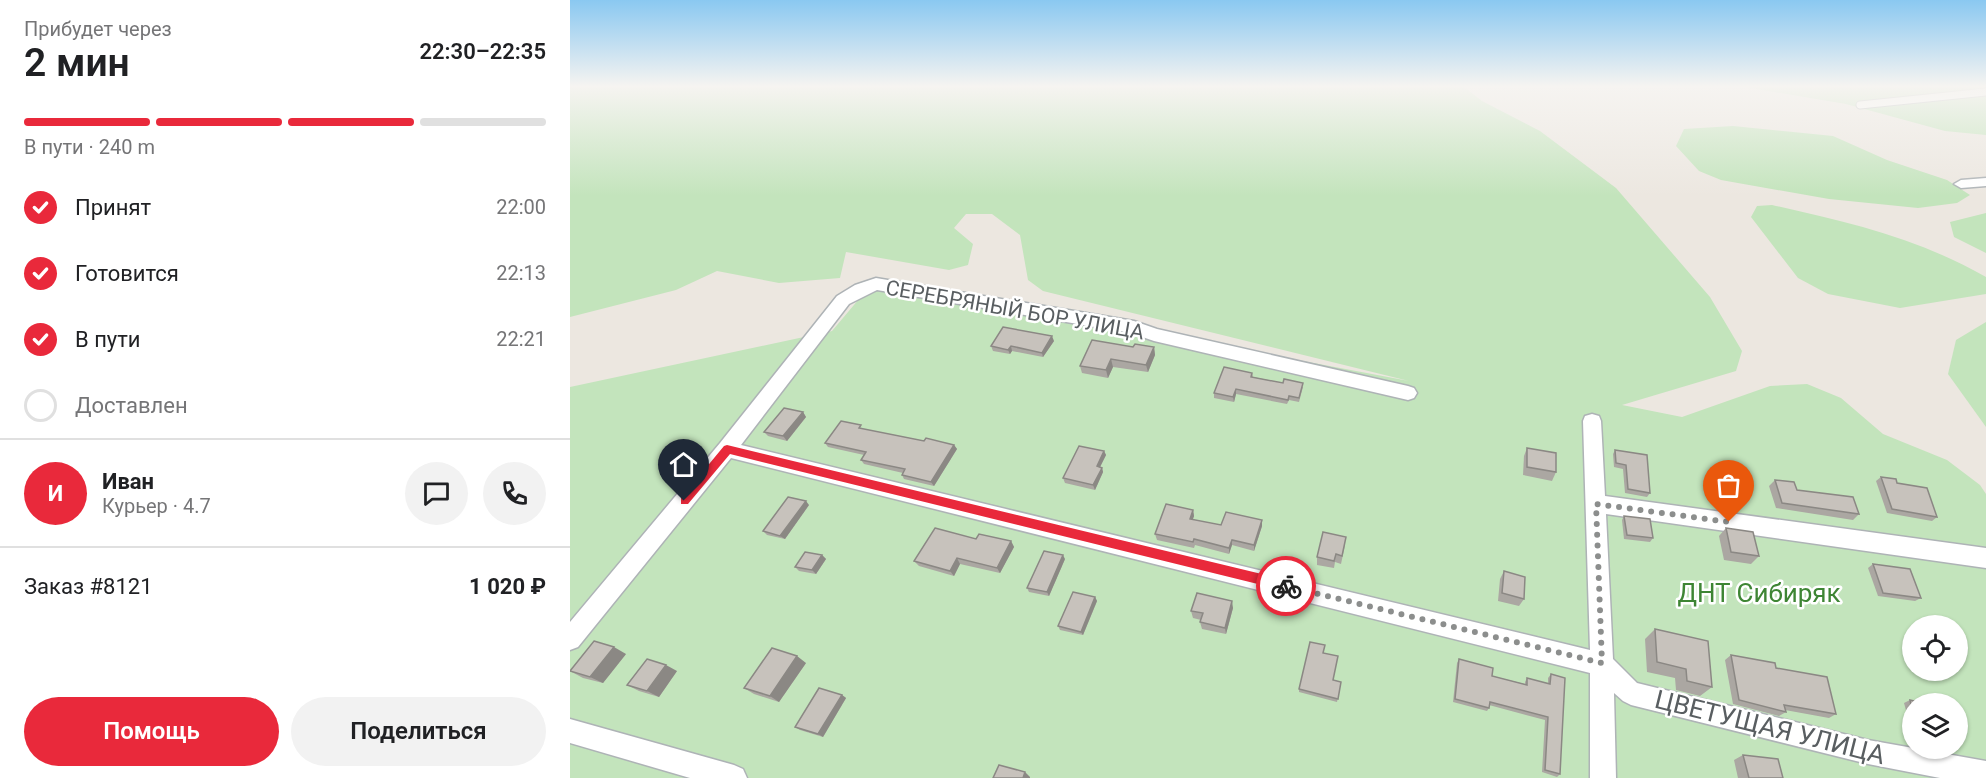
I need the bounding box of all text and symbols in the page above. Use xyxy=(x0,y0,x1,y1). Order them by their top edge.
text: Прибудет через xyxy=(24,17,172,41)
text: 22:30–22:35 xyxy=(419,39,546,64)
text: 2 мин xyxy=(24,40,130,86)
text: В пути · 240 m xyxy=(24,135,155,159)
icon: check xyxy=(24,191,57,224)
text: Принят xyxy=(75,195,151,220)
text: 22:00 xyxy=(496,195,546,219)
icon: check xyxy=(24,257,57,290)
text: Готовится xyxy=(75,261,179,286)
text: 22:13 xyxy=(496,261,546,285)
street label: СЕРЕБРЯНЫЙ БОР УЛИЦА xyxy=(884,275,1146,345)
icon: check xyxy=(24,323,57,356)
text: В пути xyxy=(75,327,141,352)
text: 22:21 xyxy=(496,327,546,351)
text: Доставлен xyxy=(75,393,188,418)
pin xyxy=(658,439,709,501)
icon: home xyxy=(667,448,700,481)
pin xyxy=(1703,460,1754,522)
button: chat xyxy=(405,462,468,525)
button: phone xyxy=(483,462,546,525)
text: Иван xyxy=(102,469,154,494)
icon: bag xyxy=(1712,469,1745,502)
text: И xyxy=(48,481,63,506)
text: Курьер · 4.7 xyxy=(102,494,211,518)
courier xyxy=(1256,556,1316,616)
icon: bike xyxy=(1270,570,1303,603)
text: Заказ #8121 xyxy=(24,574,153,599)
text: 1 020 ₽ xyxy=(469,574,546,599)
park label: ДНТ Сибиряк xyxy=(1677,578,1841,608)
map controls xyxy=(1902,615,1968,759)
button: locate xyxy=(1902,615,1968,681)
street label: ЦВЕТУЩАЯ УЛИЦА xyxy=(1652,684,1888,770)
button: layers xyxy=(1902,693,1968,759)
button: Помощь xyxy=(24,697,279,766)
button: Поделиться xyxy=(291,697,546,766)

